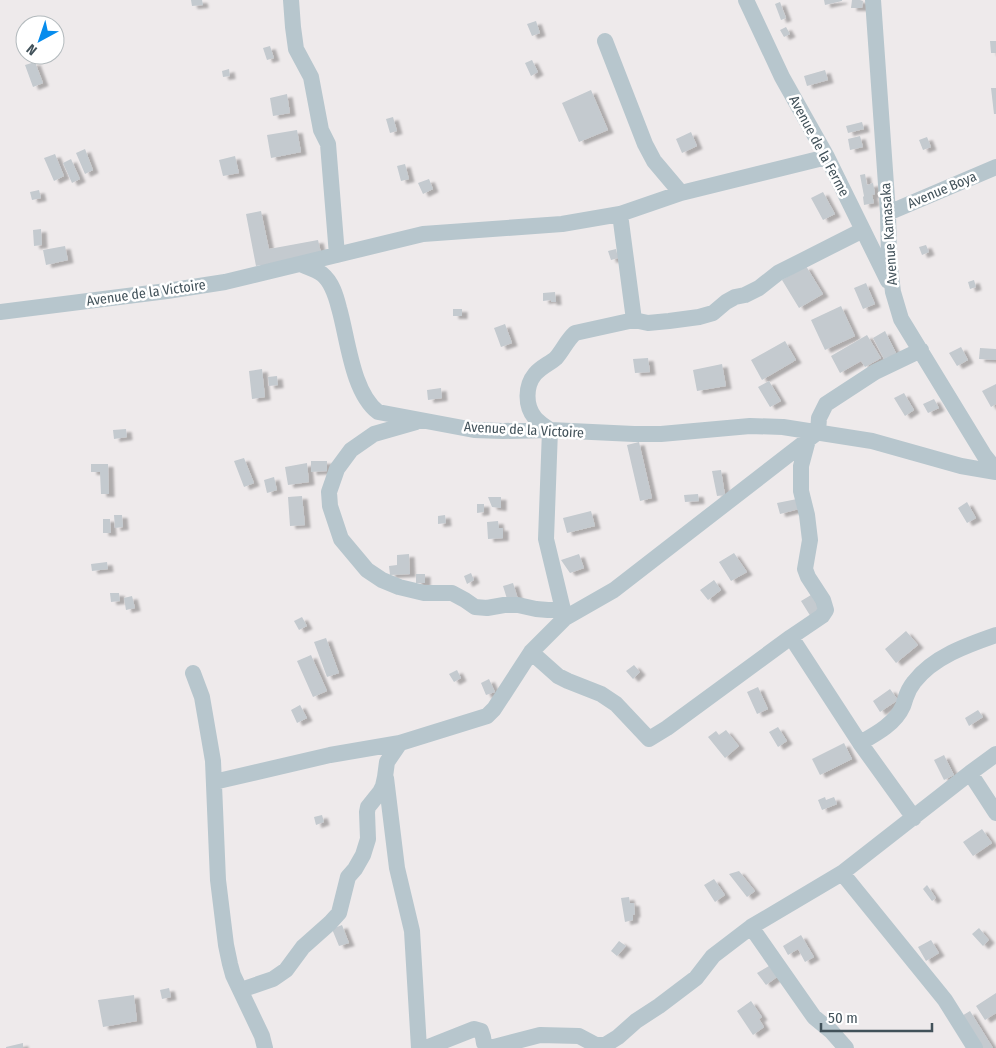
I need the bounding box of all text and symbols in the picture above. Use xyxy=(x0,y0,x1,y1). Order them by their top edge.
north arrow xyxy=(15,15,65,65)
text: N xyxy=(23,40,41,59)
street label: Avenue de la Ferme xyxy=(785,93,853,199)
street label: Avenue Boya xyxy=(905,168,979,212)
street label: Avenue Kamasaka xyxy=(877,182,901,286)
street label: Avenue de la Victoire xyxy=(85,276,207,310)
street label: Avenue de la Victoire xyxy=(464,418,585,442)
scale bar xyxy=(821,1000,932,1032)
text: 50 m xyxy=(828,1009,858,1027)

